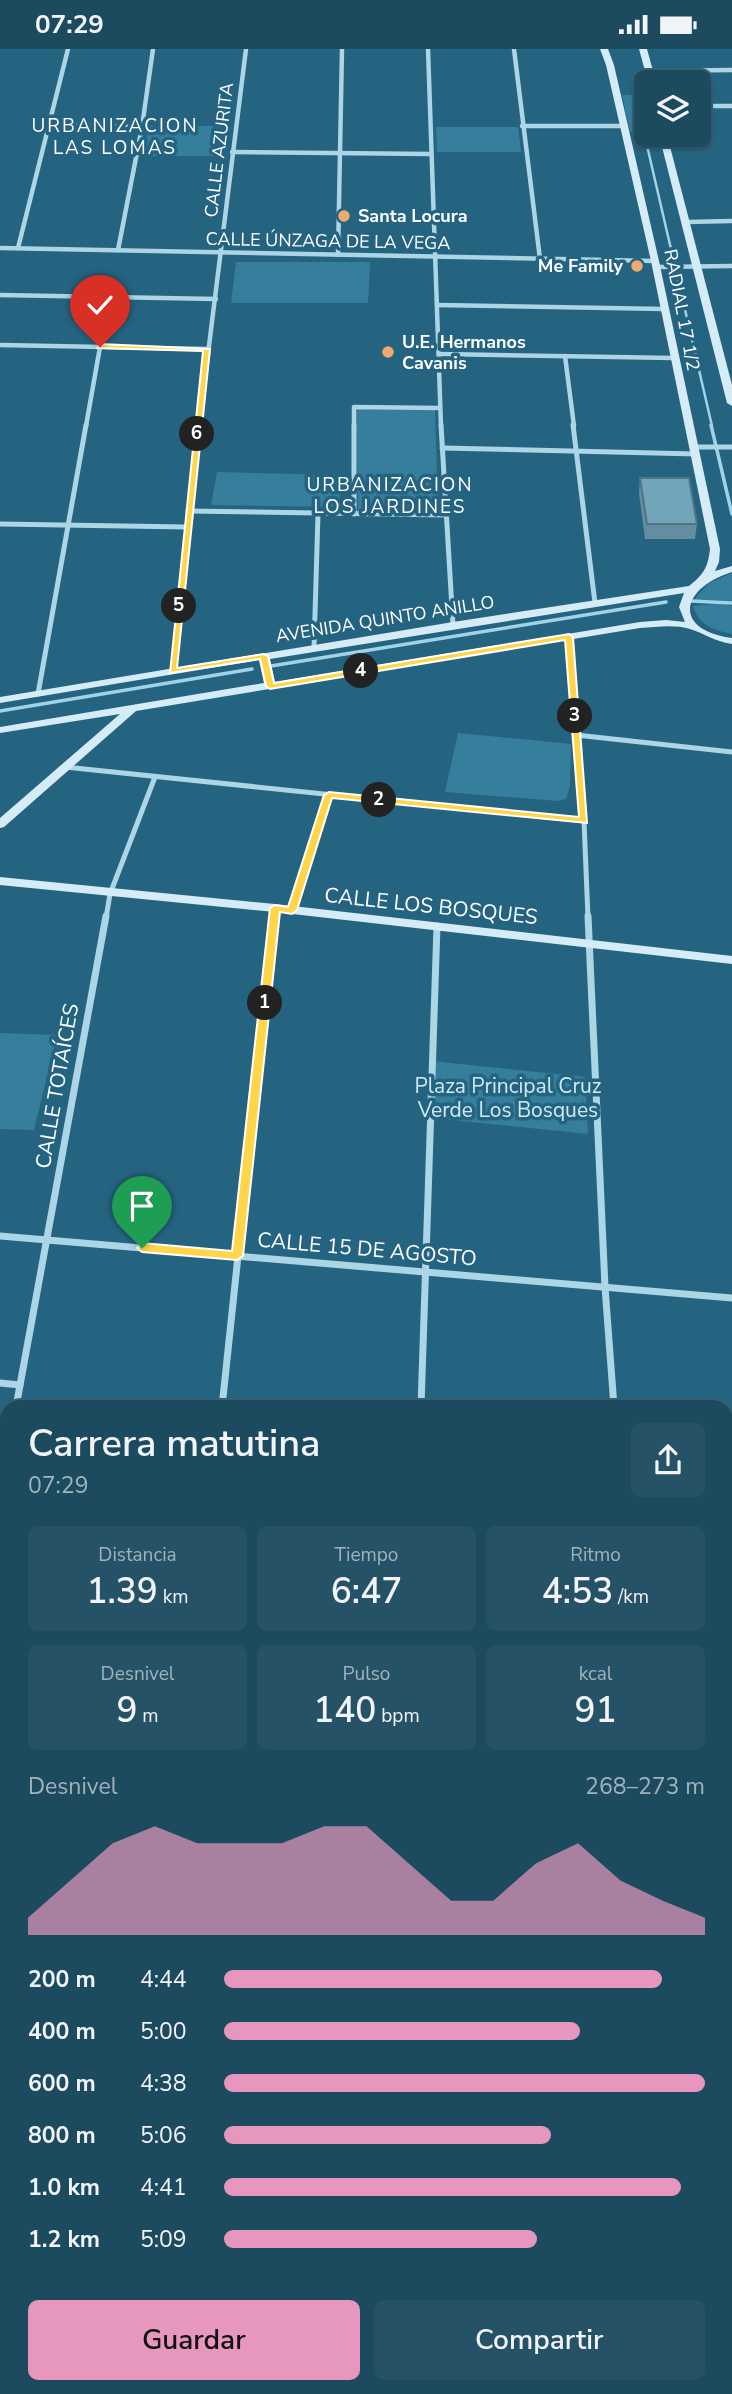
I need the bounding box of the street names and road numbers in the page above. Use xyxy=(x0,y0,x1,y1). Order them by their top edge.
street label: CALLE AZURITA xyxy=(199,81,239,219)
street label: CALLE ÚNZAGA DE LA VEGA xyxy=(205,227,451,255)
street label: RADIAL 17 1/2 xyxy=(658,247,706,373)
street label: AVENIDA QUINTO ANILLO xyxy=(274,590,496,648)
street label: CALLE LOS BOSQUES xyxy=(323,881,539,931)
street label: CALLE TOTAÍCES xyxy=(29,1001,85,1171)
street label: CALLE 15 DE AGOSTO xyxy=(256,1225,478,1273)

